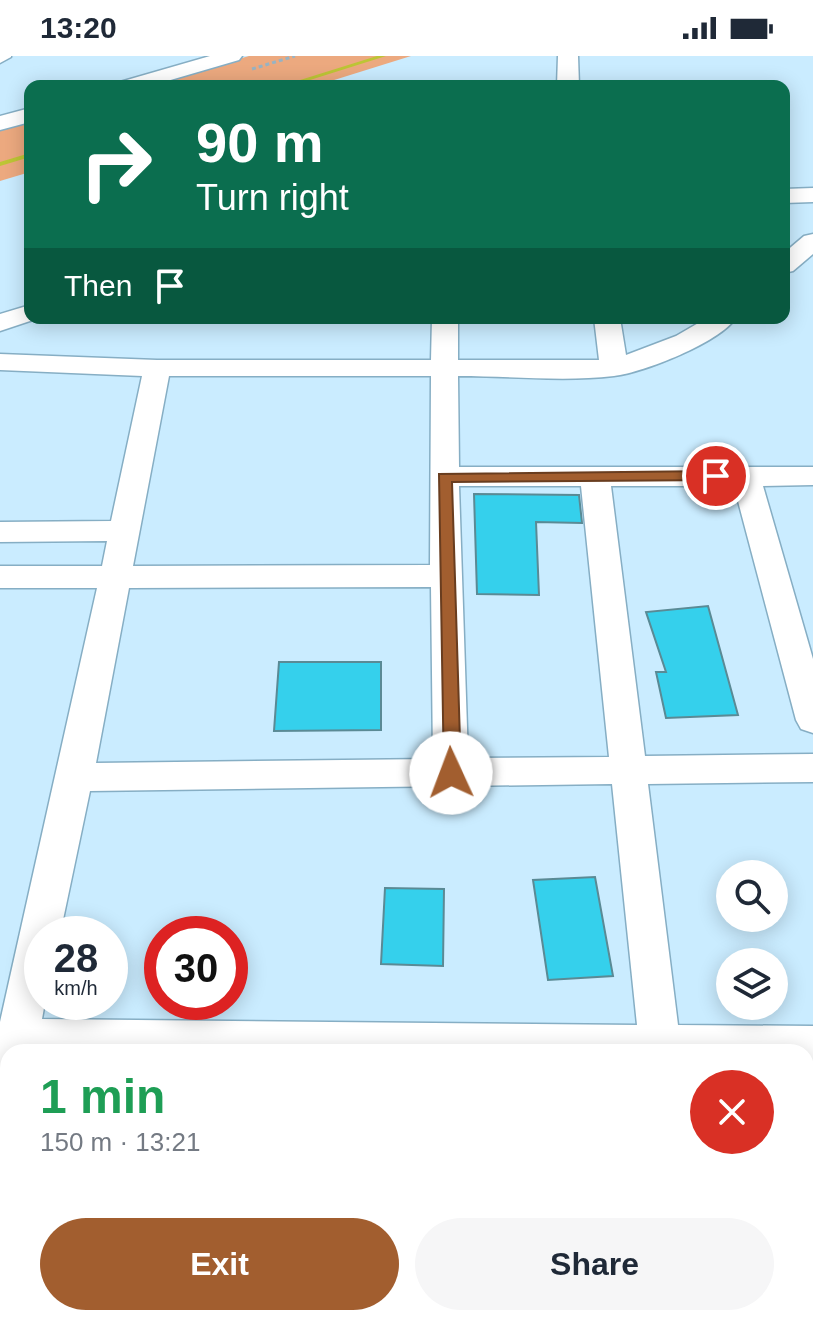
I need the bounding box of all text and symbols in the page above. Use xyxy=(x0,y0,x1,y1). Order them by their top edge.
text: 13:20 xyxy=(40,11,117,44)
text: 90 m xyxy=(196,111,324,174)
icon: right xyxy=(64,112,168,216)
text: Turn right xyxy=(196,177,349,218)
icon: arrive xyxy=(148,264,192,308)
text: Then xyxy=(64,269,132,302)
pin xyxy=(682,442,750,510)
icon: arrive xyxy=(694,454,738,498)
position arrow xyxy=(409,731,493,815)
map controls xyxy=(716,860,788,1020)
button: search xyxy=(716,860,788,932)
speed limit sign: 30 xyxy=(144,916,248,1020)
text: 28 xyxy=(54,936,98,980)
button: layers xyxy=(716,948,788,1020)
text: km/h xyxy=(54,977,98,999)
text: 1 min xyxy=(40,1070,165,1123)
button: close xyxy=(690,1070,774,1154)
text: 150 m · 13:21 xyxy=(40,1127,200,1157)
button: Exit xyxy=(40,1218,399,1310)
button: Share xyxy=(415,1218,774,1310)

